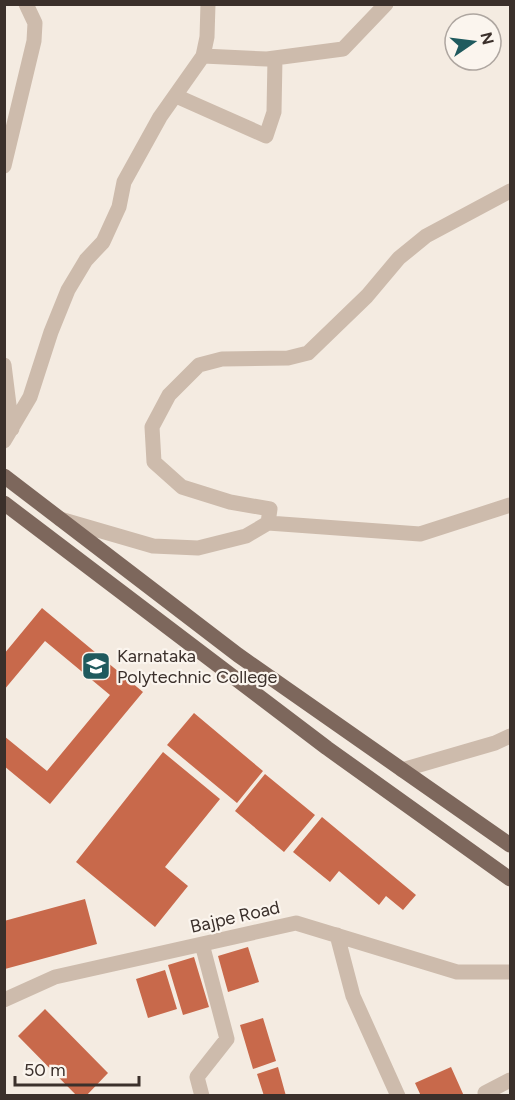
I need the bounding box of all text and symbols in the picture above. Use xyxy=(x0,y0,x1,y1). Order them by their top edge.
north arrow xyxy=(443,12,503,72)
text: N xyxy=(476,30,498,47)
place label: Karnataka Polytechnic College xyxy=(117,645,278,688)
school or university icon: Karnataka Polytechnic College xyxy=(80,650,112,682)
street label: Bajpe Road xyxy=(188,896,282,938)
scale bar xyxy=(15,1049,140,1087)
text: 50 m xyxy=(24,1059,66,1081)

